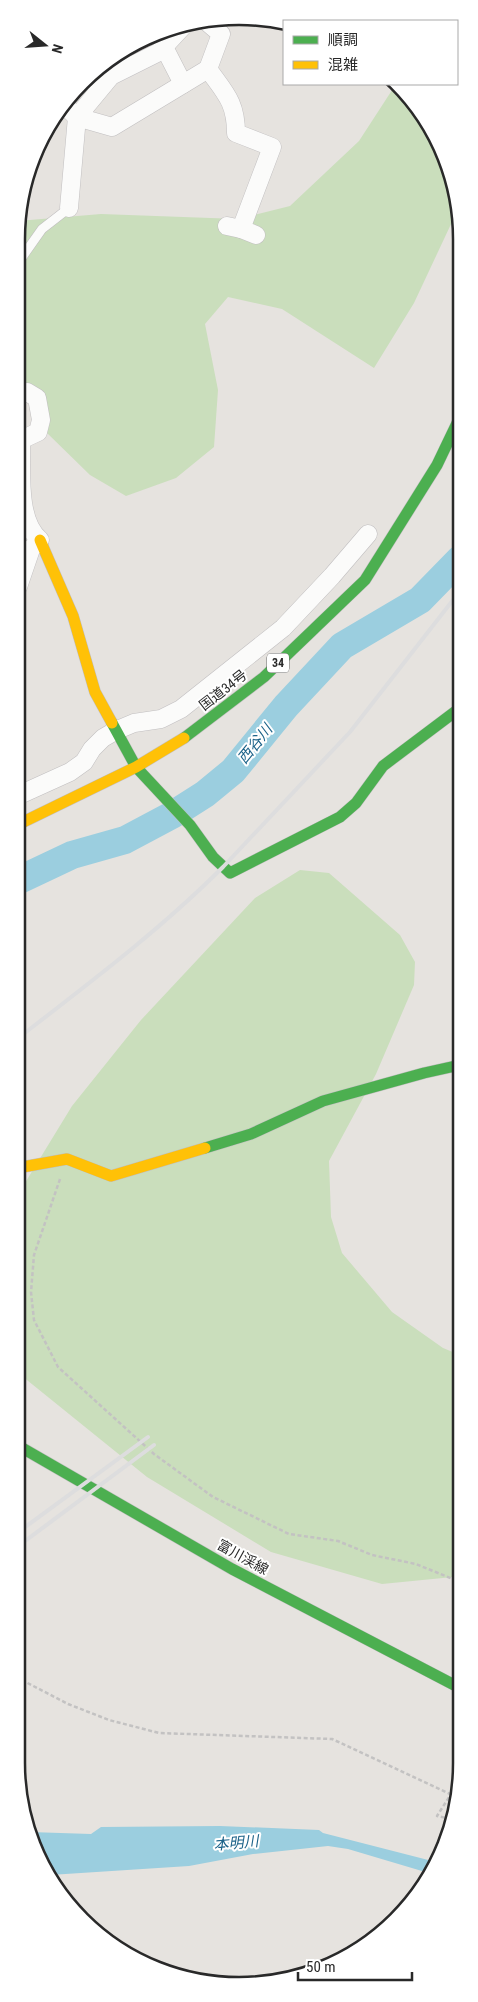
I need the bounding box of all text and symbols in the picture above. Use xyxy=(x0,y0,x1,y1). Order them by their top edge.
north arrow xyxy=(20,20,70,70)
legend xyxy=(283,20,458,85)
text: 順調 xyxy=(328,31,358,49)
text: N xyxy=(49,42,66,55)
text: 混雑 xyxy=(328,56,358,74)
road number: 34 xyxy=(267,654,289,672)
street label: 国道34号 xyxy=(196,667,250,713)
water label: 西谷川 xyxy=(234,719,277,767)
street label: 富川渓線 xyxy=(215,1536,271,1578)
water label: 本明川 xyxy=(213,1832,261,1854)
scale bar xyxy=(298,1950,412,1982)
text: 50 m xyxy=(306,1958,336,1976)

